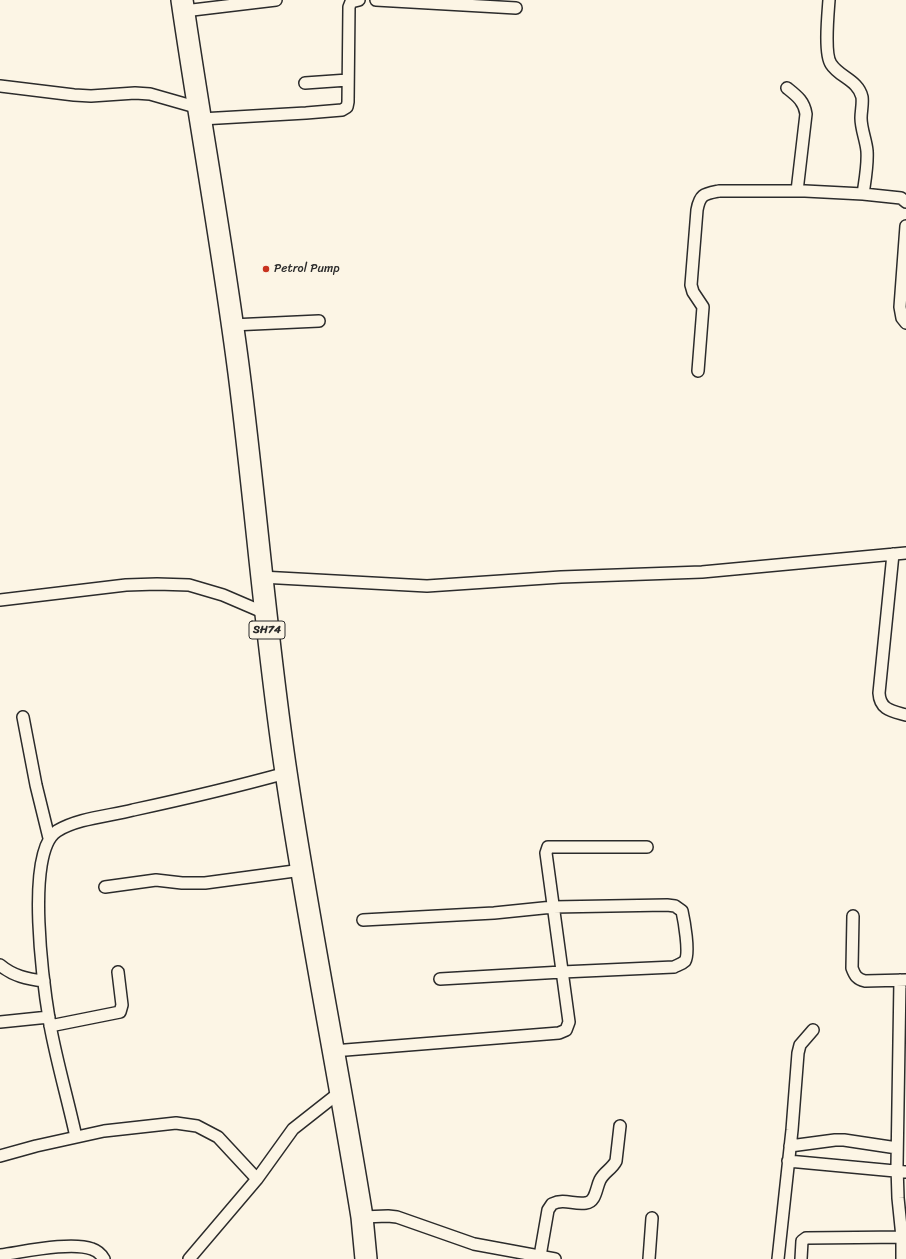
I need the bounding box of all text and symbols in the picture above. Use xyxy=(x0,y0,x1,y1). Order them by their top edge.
place label: Petrol Pump xyxy=(274,262,340,276)
marker: Petrol Pump xyxy=(261,264,271,274)
road number: SH74 xyxy=(249,621,285,639)

